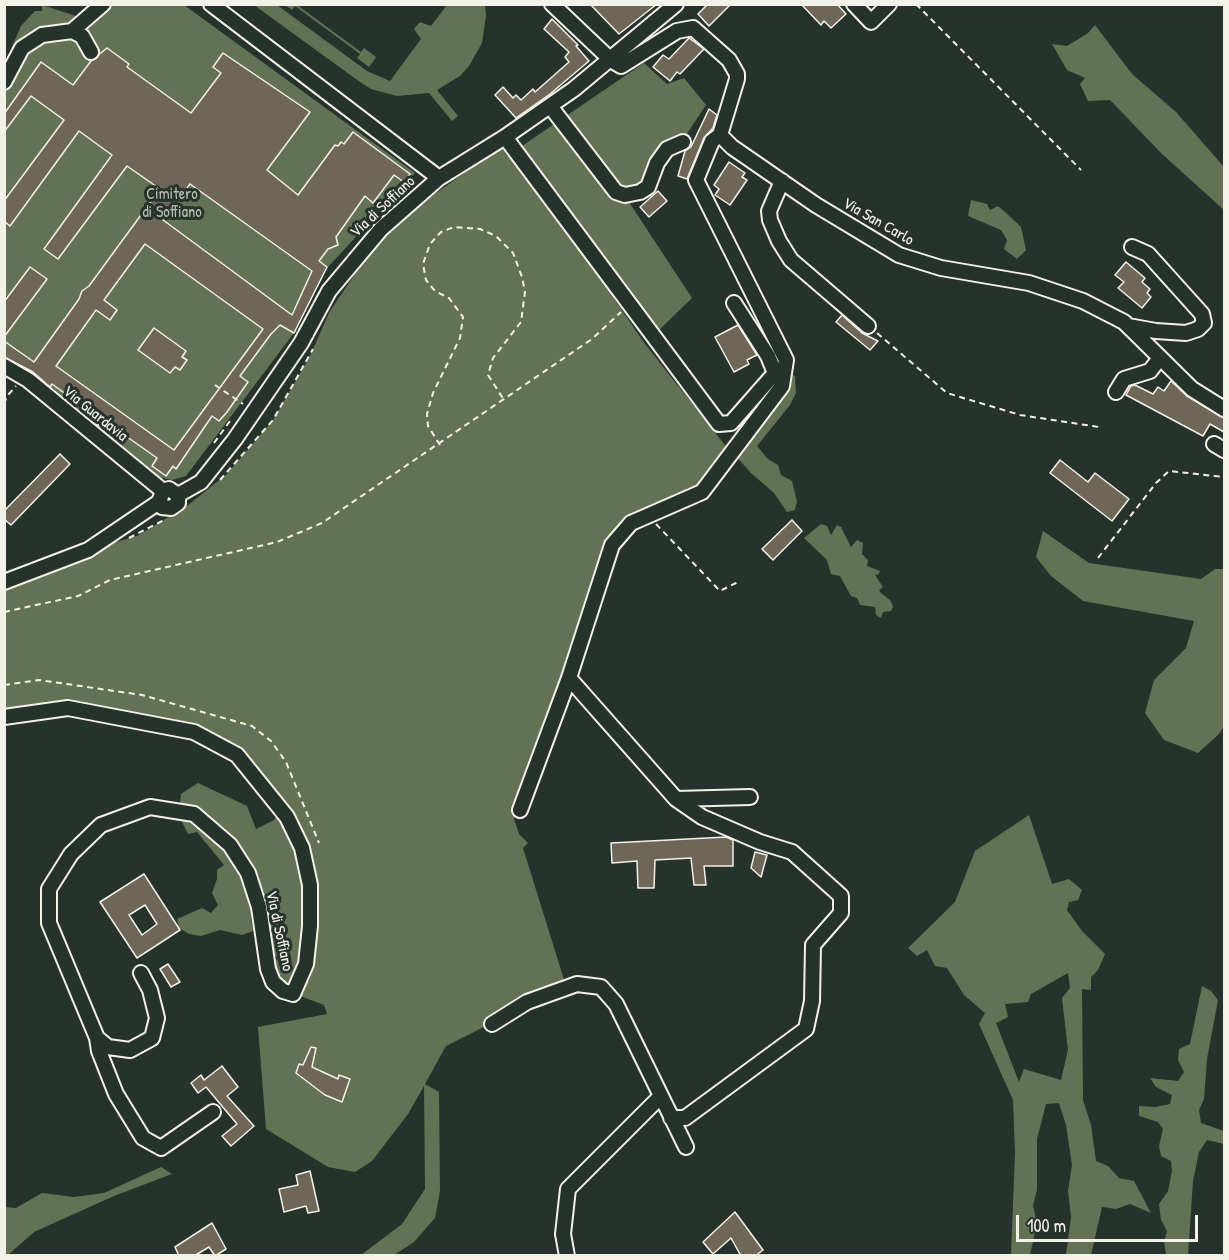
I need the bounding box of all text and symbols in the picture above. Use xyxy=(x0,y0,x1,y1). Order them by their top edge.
street label: Via di Soffiano xyxy=(347,172,419,242)
park label: Cimitero di Soffiano xyxy=(142,185,202,223)
street label: Via San Carlo xyxy=(839,194,917,250)
street label: Via Guardavia xyxy=(59,382,131,446)
street label: Via di Soffiano xyxy=(261,889,297,973)
scale bar xyxy=(1019,1203,1200,1241)
text: 100 m xyxy=(1027,1213,1066,1238)

